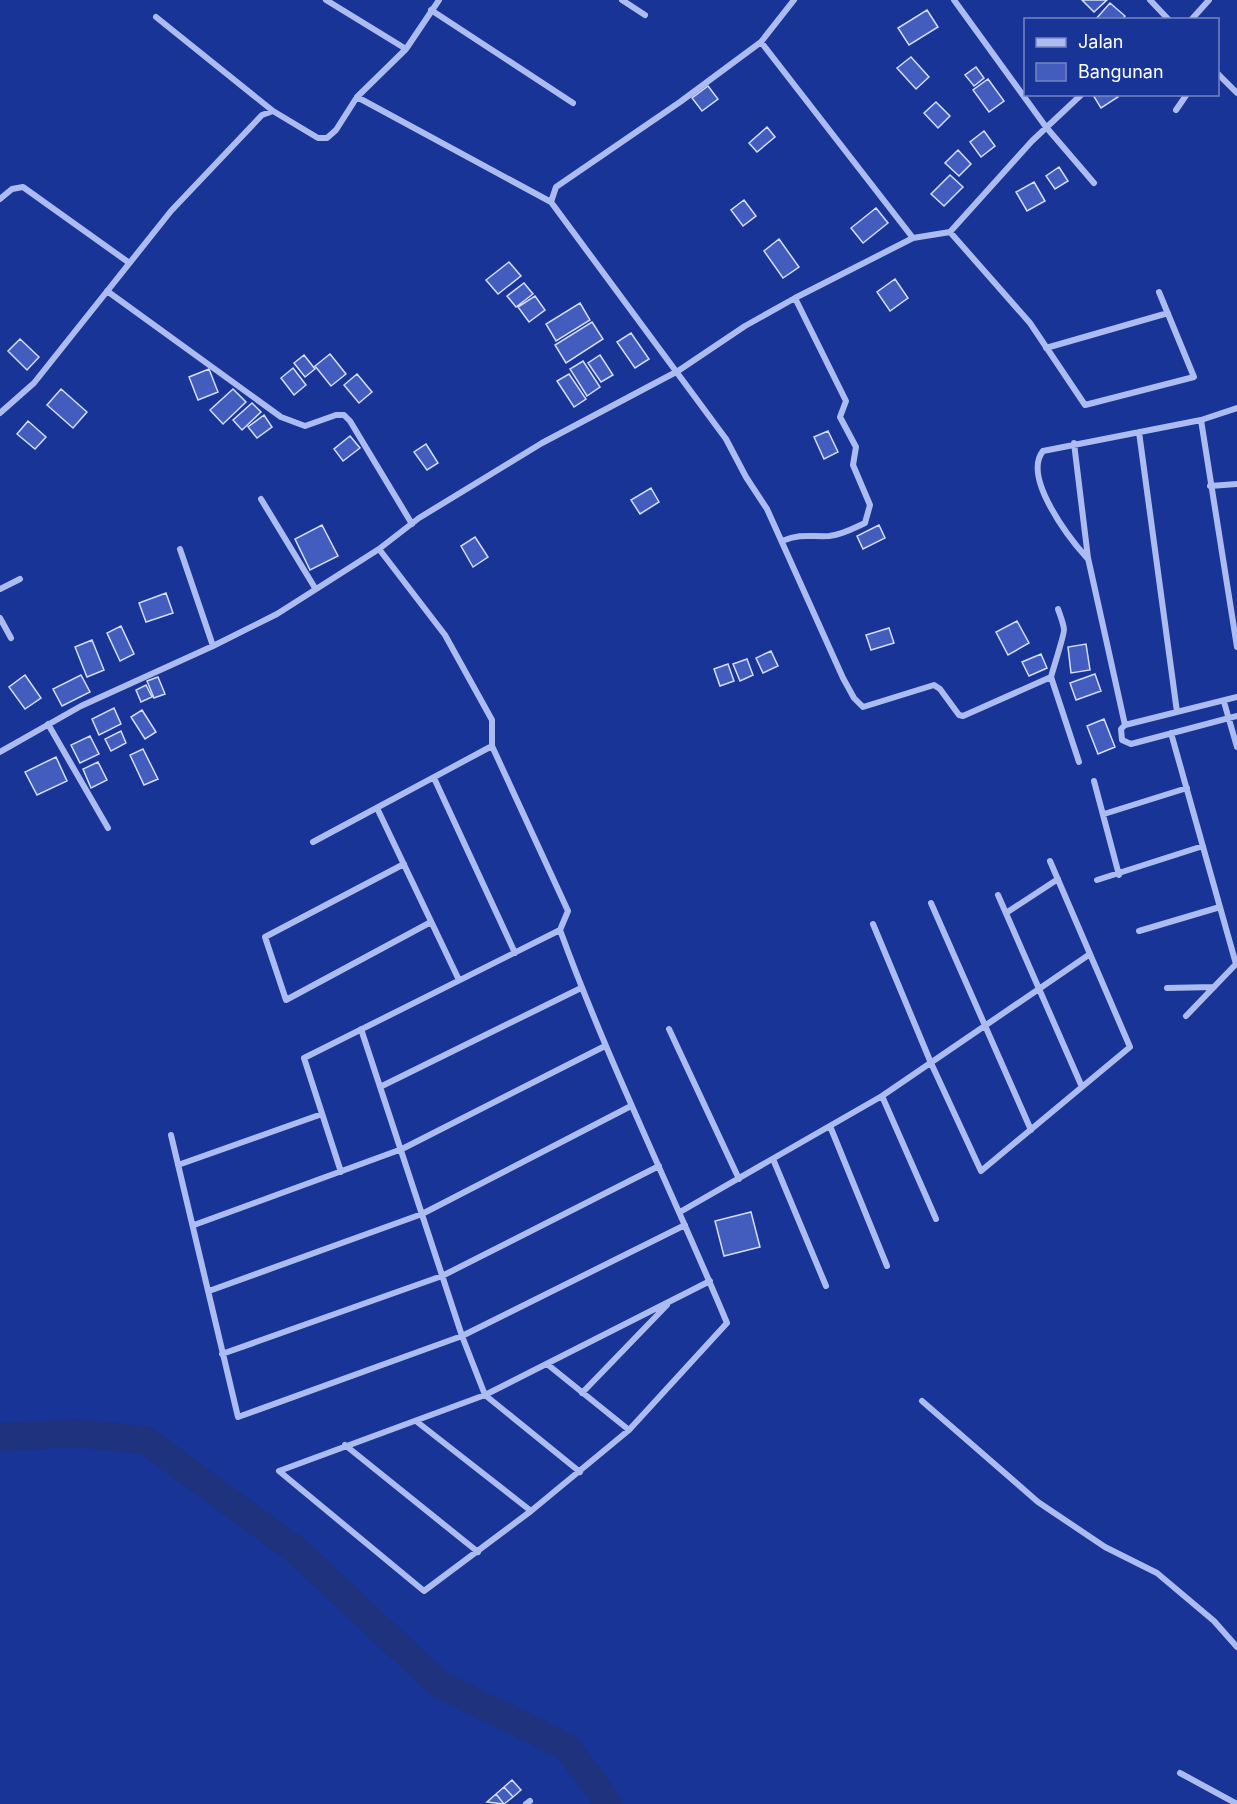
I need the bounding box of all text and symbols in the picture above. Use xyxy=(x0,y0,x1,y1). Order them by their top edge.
legend xyxy=(1024,18,1219,96)
text: Jalan xyxy=(1078,31,1123,52)
text: Bangunan xyxy=(1078,61,1164,82)

